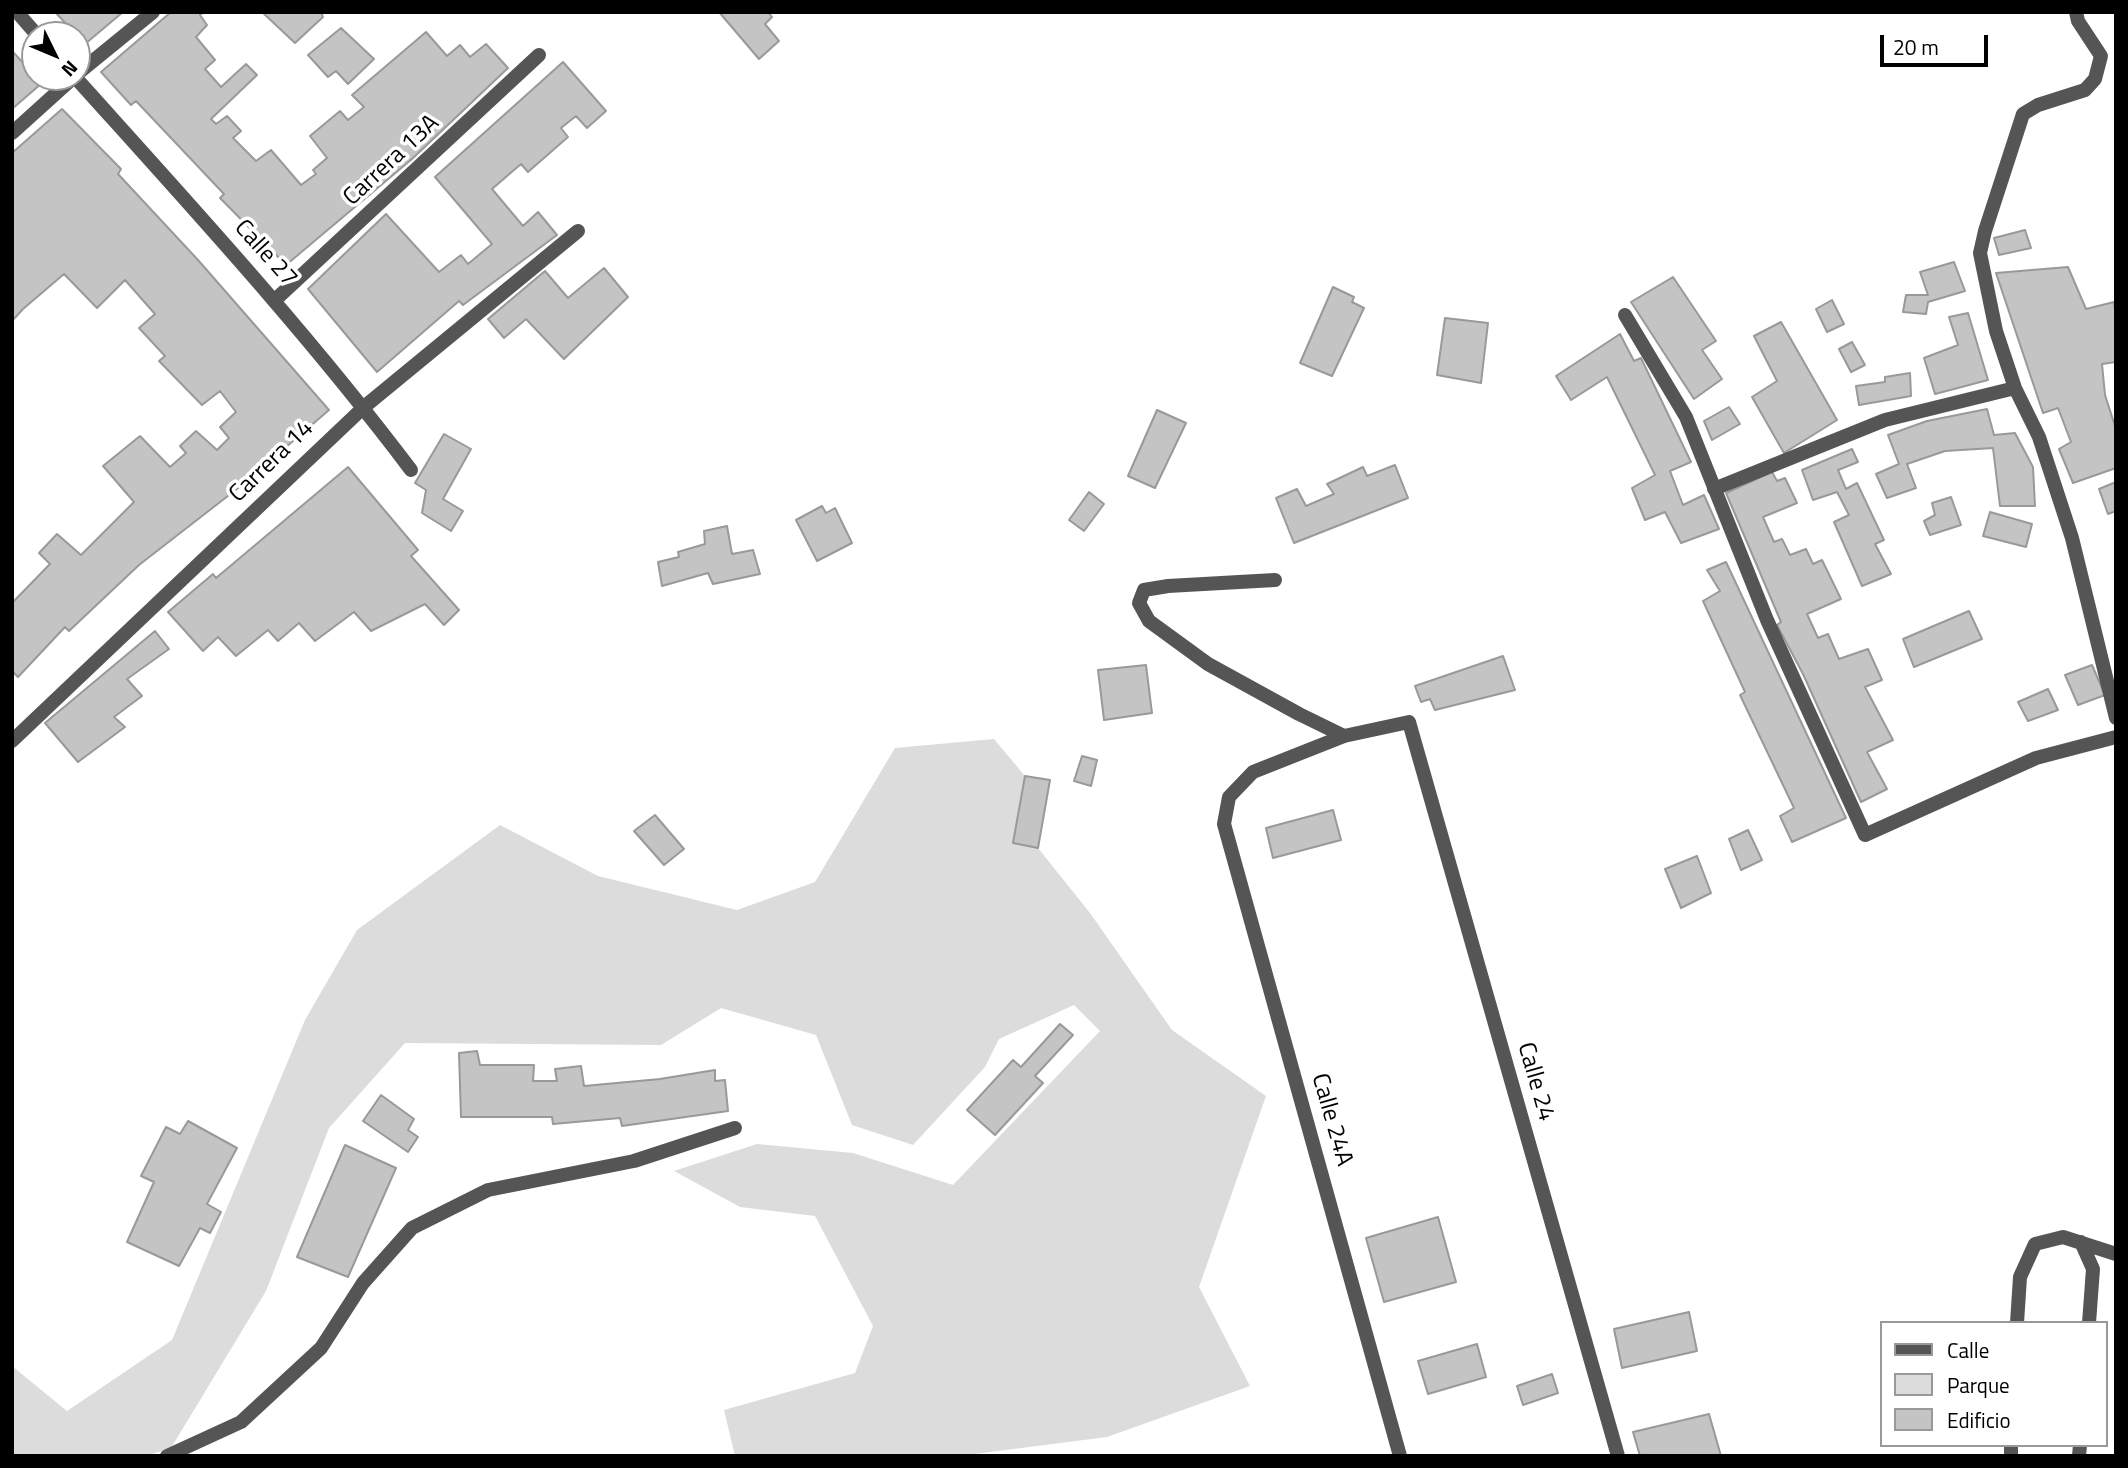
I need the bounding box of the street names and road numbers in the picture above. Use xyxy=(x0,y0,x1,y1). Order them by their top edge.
street label: Carrera 13A xyxy=(338,109,446,213)
street label: Calle 27 xyxy=(227,214,303,294)
street label: Carrera 14 xyxy=(224,415,320,509)
street label: Calle 24 xyxy=(1510,1039,1560,1125)
street label: Calle 24A xyxy=(1304,1070,1358,1170)

